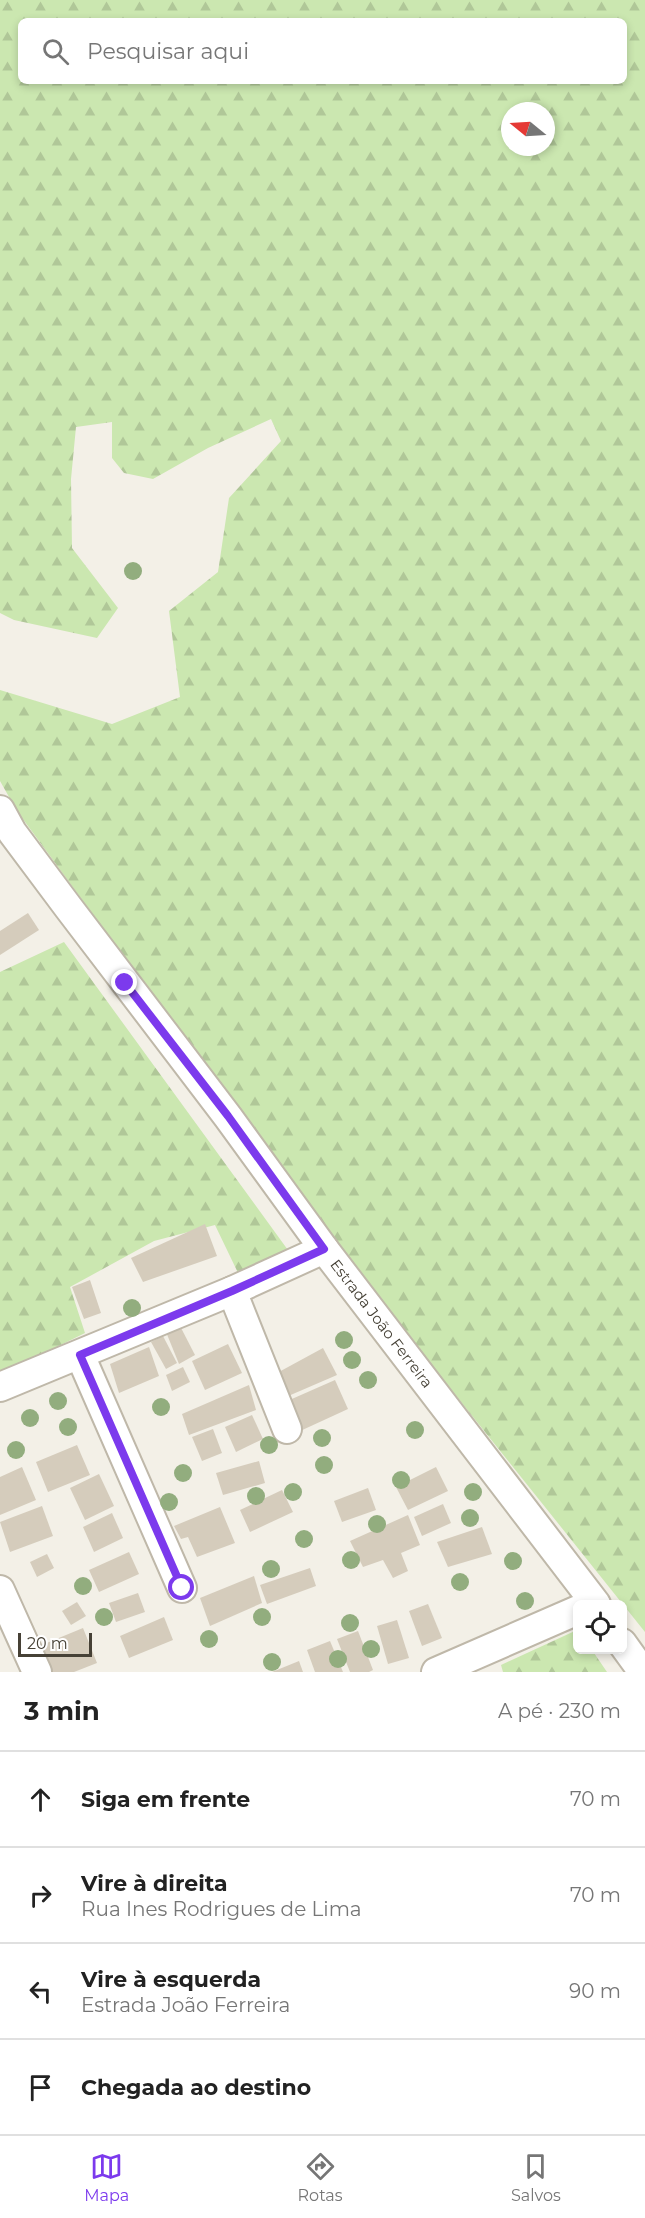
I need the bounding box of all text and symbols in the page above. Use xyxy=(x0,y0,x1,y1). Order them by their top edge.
search box xyxy=(18,18,627,84)
icon: search xyxy=(39,35,72,68)
text: Pesquisar aqui xyxy=(87,38,249,65)
north arrow xyxy=(501,102,555,156)
route end xyxy=(111,969,137,995)
street label: Estrada João Ferreira xyxy=(326,1255,437,1392)
route start xyxy=(168,1574,194,1600)
map controls xyxy=(573,1600,627,1654)
button: locate xyxy=(573,1600,627,1654)
scale bar xyxy=(18,1630,92,1658)
text: 20 m xyxy=(27,1634,68,1653)
text: 3 min xyxy=(24,1695,100,1727)
text: A pé · 230 m xyxy=(498,1699,621,1723)
icon: ahead xyxy=(24,1783,57,1816)
text: Siga em frente xyxy=(81,1786,250,1813)
text: 70 m xyxy=(570,1787,621,1811)
text: Vire à direita xyxy=(81,1870,228,1897)
icon: right xyxy=(24,1879,57,1912)
text: 70 m xyxy=(570,1883,621,1907)
text: Rua Ines Rodrigues de Lima xyxy=(81,1897,362,1921)
text: Vire à esquerda xyxy=(81,1966,261,1993)
icon: left xyxy=(24,1975,57,2008)
text: 90 m xyxy=(569,1979,621,2003)
text: Estrada João Ferreira xyxy=(81,1993,290,2017)
icon: arrive xyxy=(24,2071,57,2104)
text: Chegada ao destino xyxy=(81,2074,311,2101)
tab: Mapa xyxy=(84,2150,129,2205)
tab: Rotas xyxy=(298,2150,343,2205)
tab: Salvos xyxy=(511,2150,561,2205)

